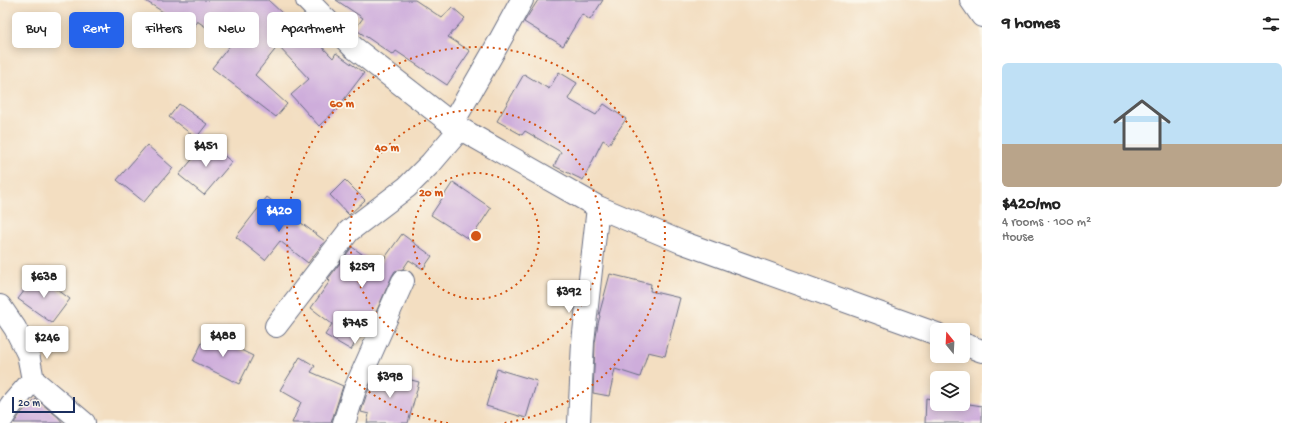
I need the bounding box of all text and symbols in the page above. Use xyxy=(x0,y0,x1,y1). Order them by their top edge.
chip: Buy xyxy=(12,12,61,48)
chip: Rent xyxy=(69,12,124,48)
chip: Filters xyxy=(132,12,196,48)
chip: New xyxy=(204,12,259,48)
chip: Apartment xyxy=(267,12,358,48)
icon: filters xyxy=(1260,13,1282,35)
text: 9 homes xyxy=(1002,14,1060,34)
icon: home xyxy=(1106,89,1178,161)
text: 60 m xyxy=(330,98,355,112)
pin: $451 xyxy=(182,134,230,168)
text: $451 xyxy=(194,139,218,154)
text: 40 m xyxy=(374,142,399,156)
text: 20 m xyxy=(419,187,444,201)
text: $420/mo xyxy=(1002,195,1061,215)
pin: $420 xyxy=(255,199,303,233)
text: $420 xyxy=(266,204,292,219)
text: 4 rooms · 100 m² xyxy=(1002,215,1091,230)
centre of rings xyxy=(469,229,483,243)
text: House xyxy=(1002,230,1034,245)
pin: $259 xyxy=(338,255,386,289)
text: $259 xyxy=(349,260,375,275)
pin: $638 xyxy=(20,265,68,299)
text: $638 xyxy=(31,270,57,285)
pin: $392 xyxy=(545,280,593,314)
text: $392 xyxy=(556,285,582,300)
pin: $745 xyxy=(331,311,379,345)
text: $745 xyxy=(342,316,368,331)
north arrow xyxy=(930,323,970,363)
map controls xyxy=(930,323,970,411)
pin: $488 xyxy=(199,324,247,358)
pin: $246 xyxy=(23,326,71,360)
text: $488 xyxy=(210,329,236,344)
text: $246 xyxy=(35,331,59,346)
pin: $398 xyxy=(366,365,414,399)
text: $398 xyxy=(377,370,403,385)
button: layers xyxy=(930,371,970,411)
scale bar xyxy=(12,395,75,414)
text: 20 m xyxy=(18,398,40,410)

